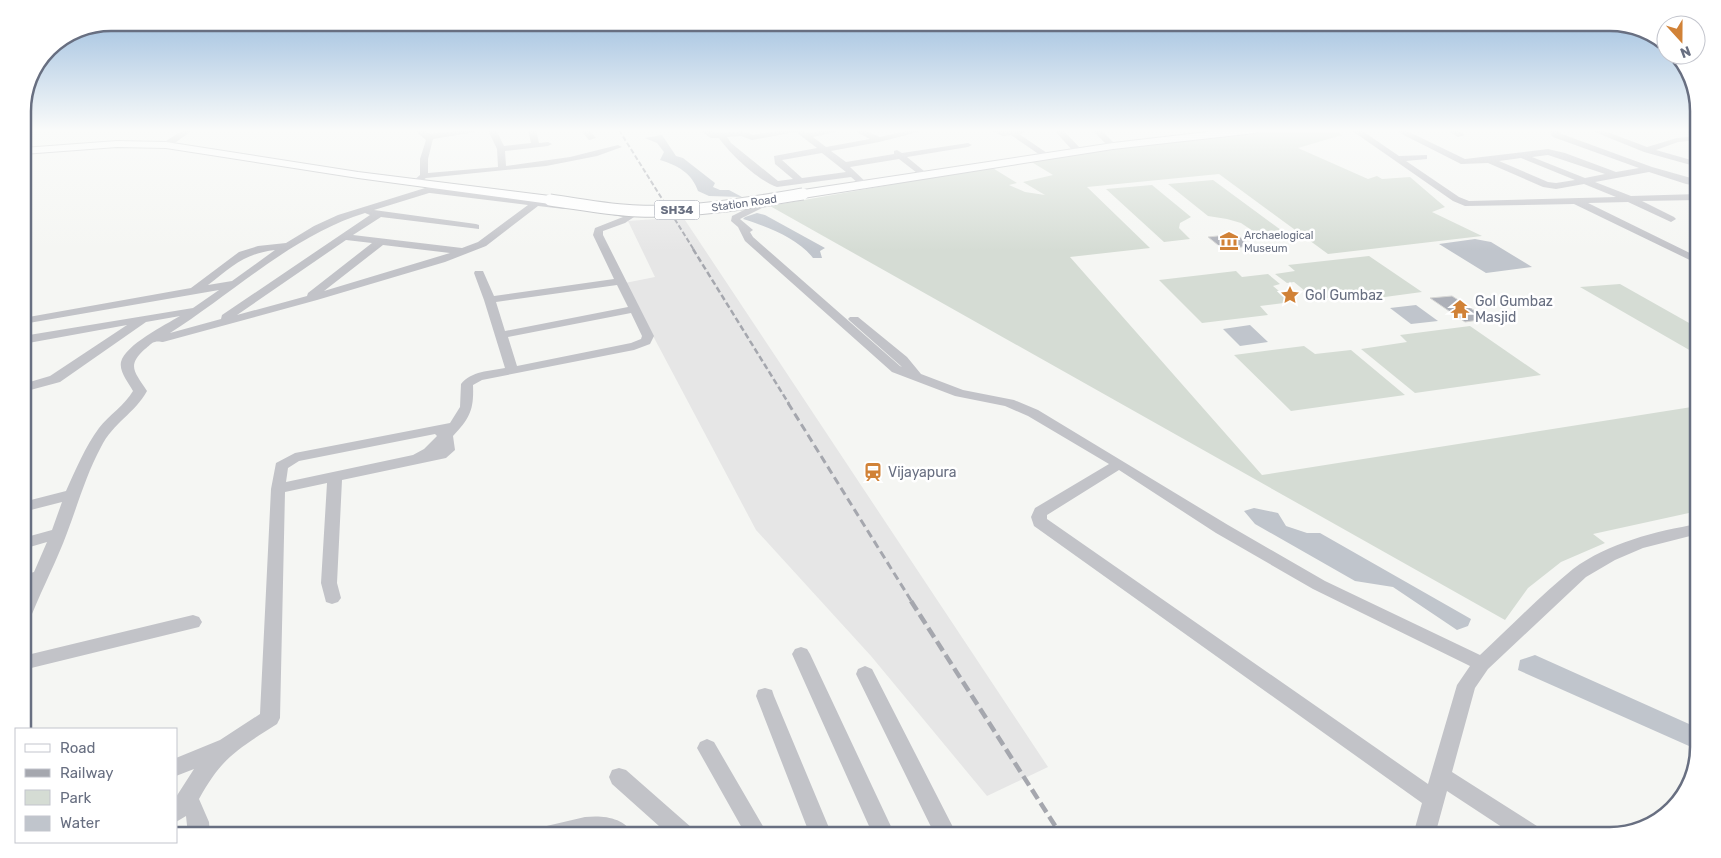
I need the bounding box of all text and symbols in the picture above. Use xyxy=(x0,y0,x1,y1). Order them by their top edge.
north arrow xyxy=(1656,15,1706,65)
text: N xyxy=(1678,42,1693,61)
street label: Station Road xyxy=(711,192,778,215)
road number: SH34 xyxy=(654,200,700,220)
place label: Archaelogical Museum xyxy=(1244,229,1313,255)
museum icon: Archaelogical Museum xyxy=(1218,230,1240,252)
place icon: Gol Gumbaz xyxy=(1279,284,1301,306)
place label: Gol Gumbaz xyxy=(1305,287,1383,304)
place label: Gol Gumbaz Masjid xyxy=(1475,293,1553,326)
temple icon: Gol Gumbaz Masjid xyxy=(1449,298,1471,320)
station icon: Vijayapura xyxy=(862,461,884,483)
place label: Vijayapura xyxy=(888,464,957,481)
legend xyxy=(15,728,178,843)
text: Road xyxy=(60,739,96,757)
text: Railway xyxy=(60,764,114,782)
text: Park xyxy=(60,789,91,807)
text: Water xyxy=(60,814,100,832)

